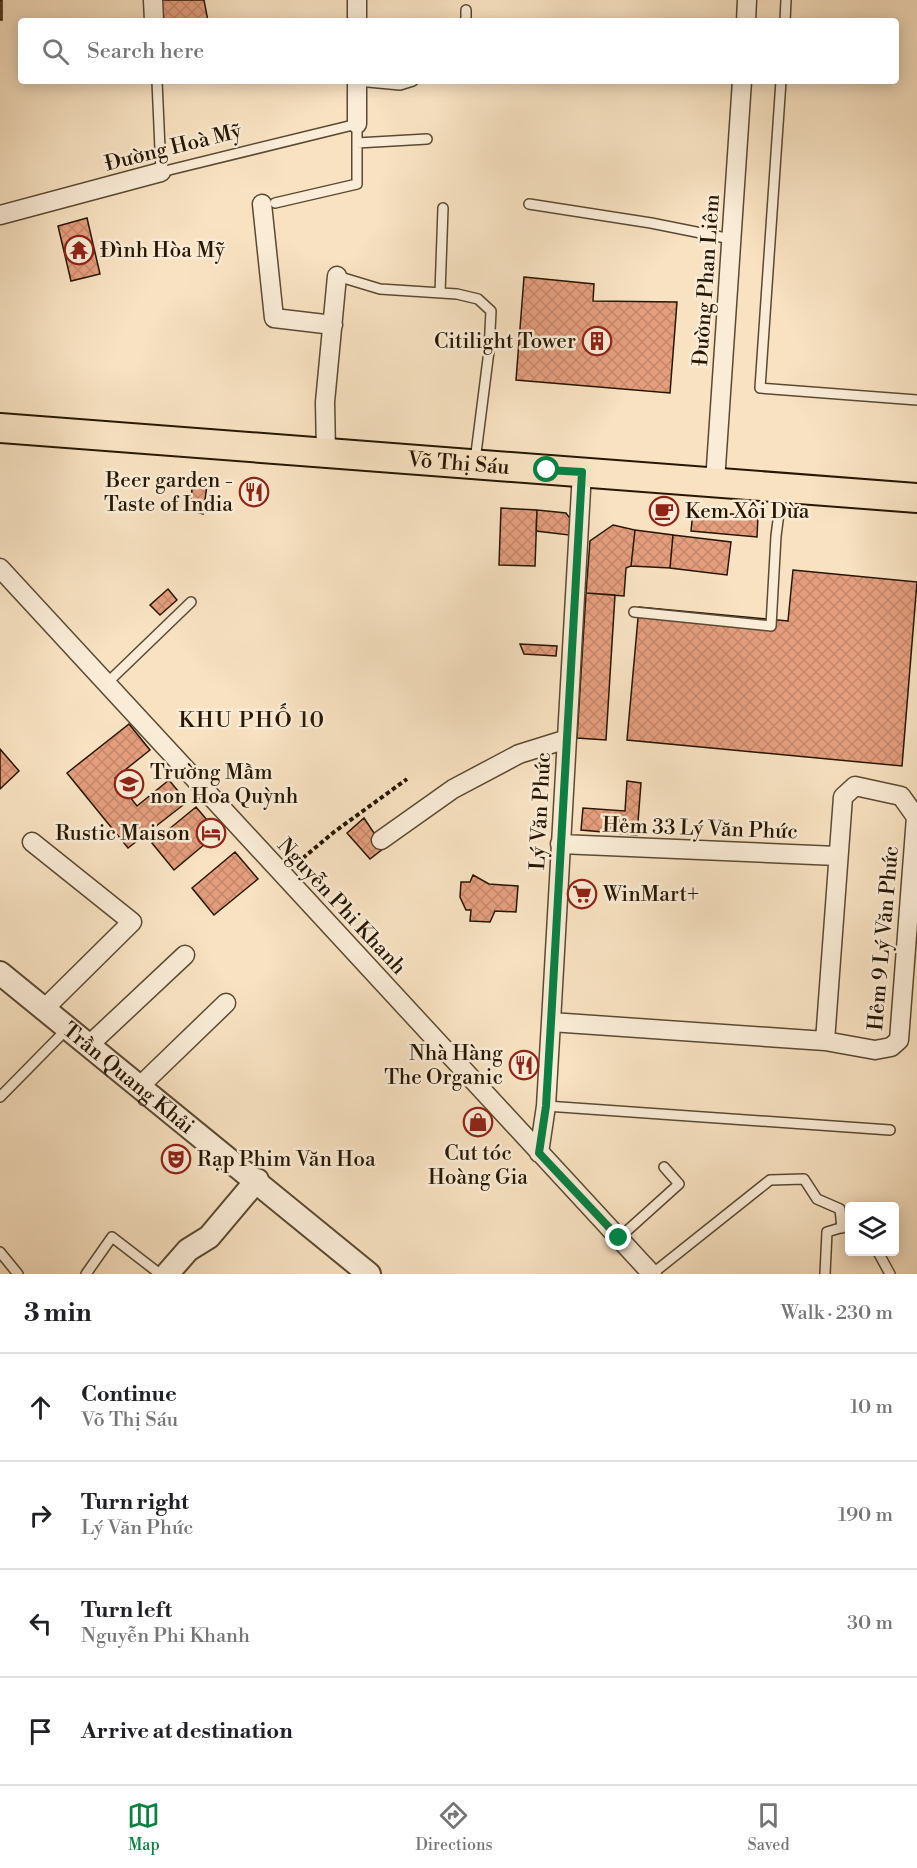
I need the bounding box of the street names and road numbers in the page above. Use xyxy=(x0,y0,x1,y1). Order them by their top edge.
street label: Đường Hoà Mỹ xyxy=(102,118,245,178)
street label: Đường Phan Liêm xyxy=(688,193,726,367)
street label: Võ Thị Sáu xyxy=(406,447,511,481)
street label: Lý Văn Phức xyxy=(525,751,557,871)
street label: Hẻm 33 Lý Văn Phức xyxy=(602,813,798,845)
street label: Nguyễn Phi Khanh xyxy=(271,833,412,981)
street label: Hẻm 9 Lý Văn Phức xyxy=(863,845,905,1032)
street label: Trần Quang Khải xyxy=(57,1017,199,1140)

